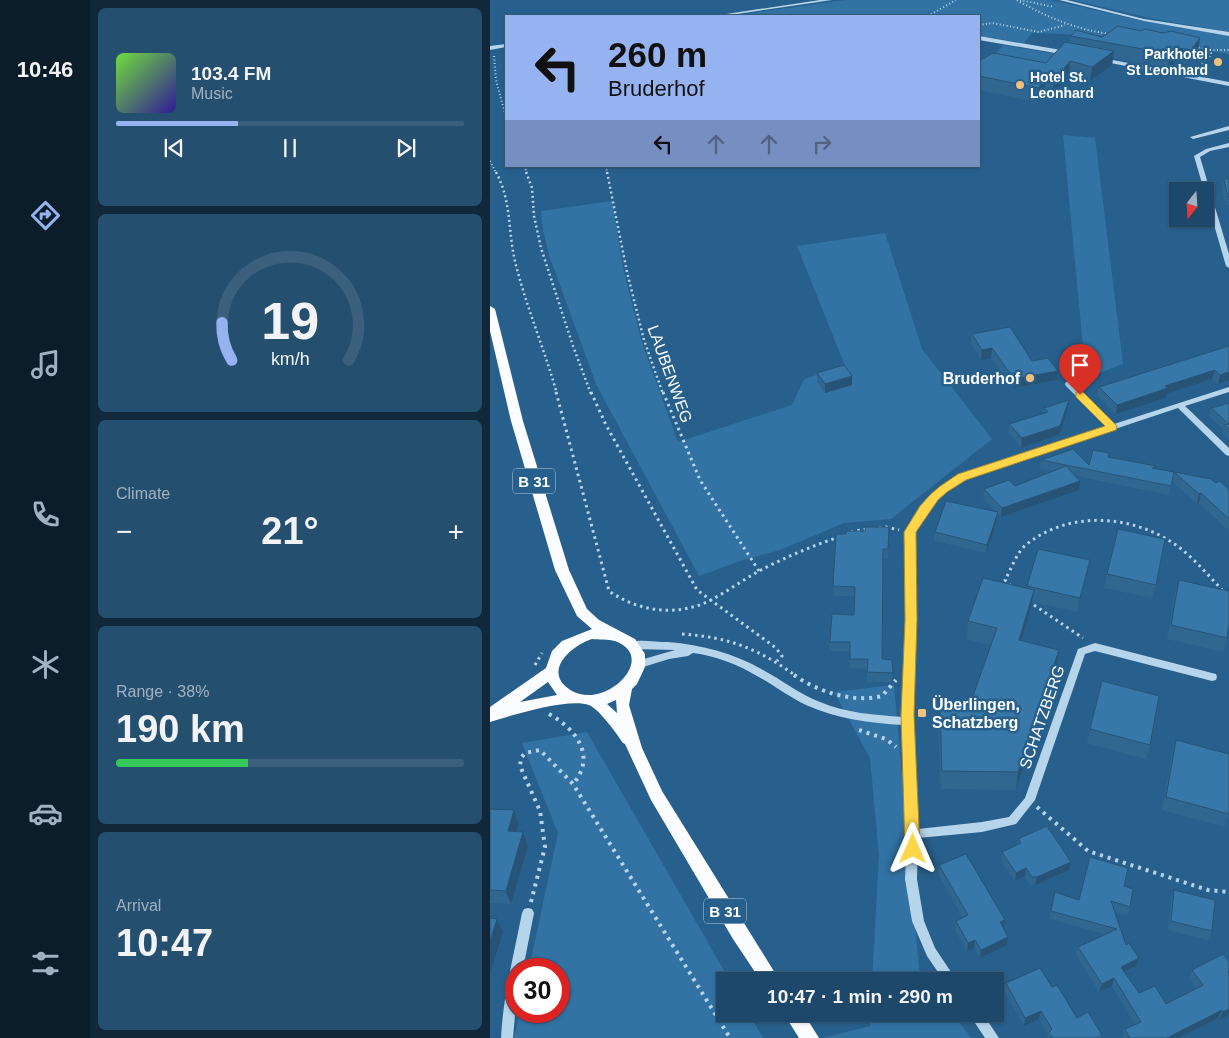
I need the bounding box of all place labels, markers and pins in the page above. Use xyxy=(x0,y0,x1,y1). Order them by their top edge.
place label: Parkhotel St Leonhard xyxy=(1126,46,1208,78)
marker: Parkhotel St Leonhard xyxy=(1212,56,1224,68)
place label: Hotel St. Leonhard xyxy=(1030,69,1094,101)
marker: Hotel St. Leonhard xyxy=(1014,79,1026,91)
pin xyxy=(1059,344,1101,395)
place label: Bruderhof xyxy=(943,370,1021,387)
marker: Bruderhof xyxy=(1024,372,1036,384)
place label: Überlingen, Schatzberg xyxy=(932,695,1020,731)
marker: Überlingen, Schatzberg xyxy=(916,707,928,719)

